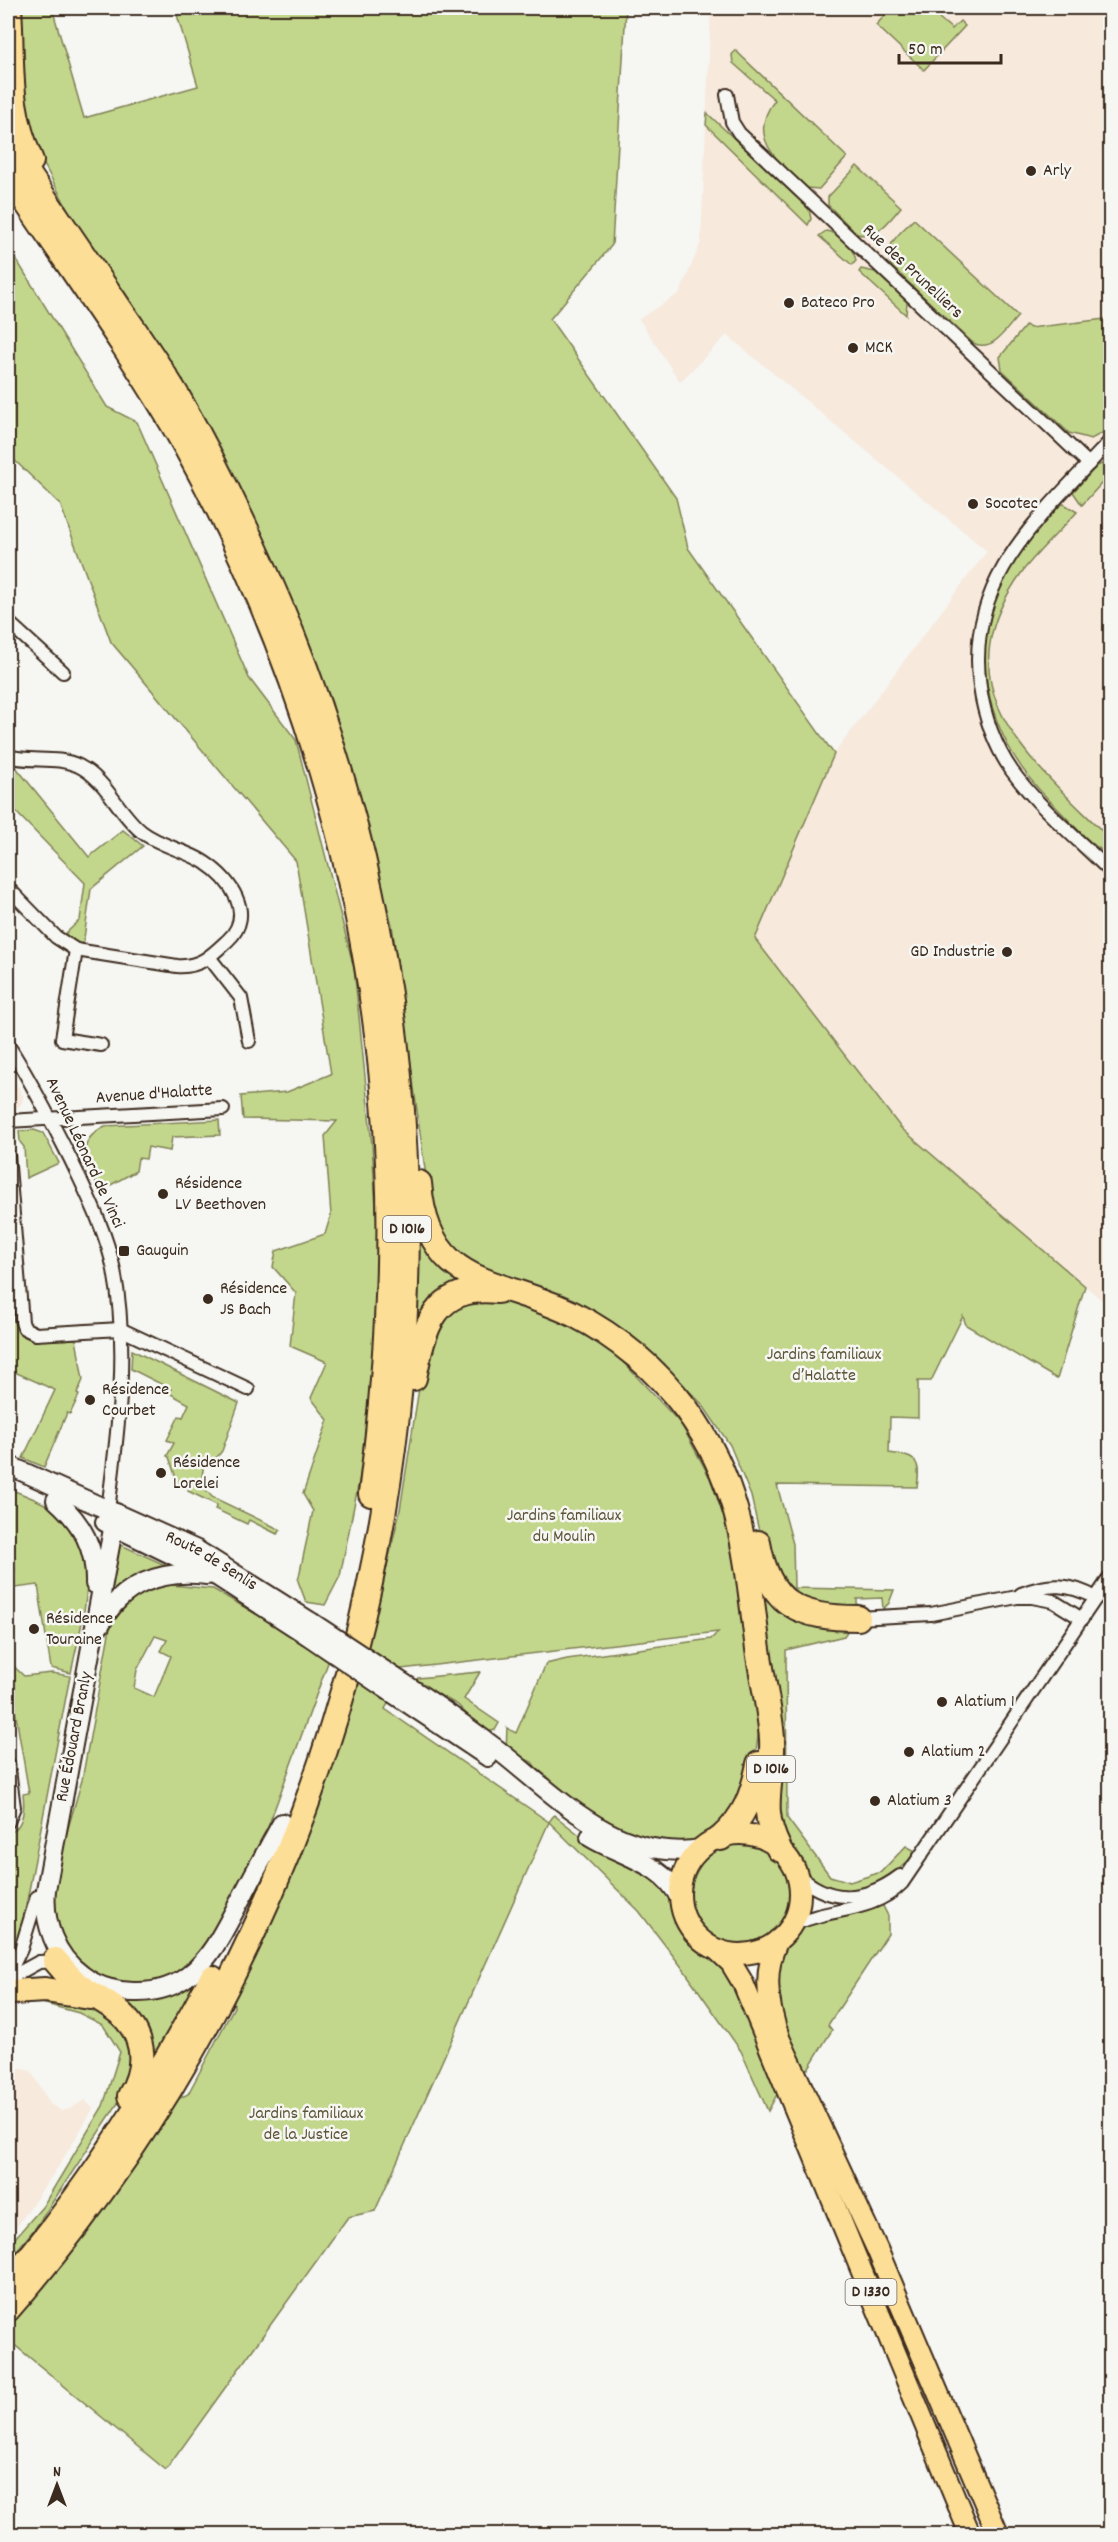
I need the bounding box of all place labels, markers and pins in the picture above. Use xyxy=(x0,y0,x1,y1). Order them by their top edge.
place label: Arly xyxy=(1043,159,1072,184)
marker: Arly xyxy=(1024,164,1038,178)
place label: Bateco Pro xyxy=(801,291,875,316)
marker: Bateco Pro xyxy=(782,296,796,310)
place label: MCK xyxy=(865,336,893,361)
marker: MCK xyxy=(846,341,860,355)
place label: Socotec xyxy=(985,492,1038,517)
marker: Socotec xyxy=(966,497,980,511)
place label: GD Industrie xyxy=(910,940,995,965)
marker: GD Industrie xyxy=(1000,945,1014,959)
place label: Résidence LV Beethoven xyxy=(175,1172,266,1218)
marker: Résidence LV Beethoven xyxy=(156,1187,170,1201)
place label: Gauguin xyxy=(136,1239,189,1264)
marker: Gauguin xyxy=(117,1244,131,1258)
place label: Résidence JS Bach xyxy=(220,1277,287,1323)
marker: Résidence JS Bach xyxy=(201,1292,215,1306)
place label: Résidence Courbet xyxy=(102,1378,169,1424)
marker: Résidence Courbet xyxy=(83,1393,97,1407)
place label: Résidence Lorelei xyxy=(173,1451,240,1497)
marker: Résidence Lorelei xyxy=(154,1466,168,1480)
place label: Résidence Touraine xyxy=(46,1607,113,1653)
marker: Résidence Touraine xyxy=(27,1622,41,1636)
place label: Alatium 1 xyxy=(954,1690,1015,1715)
marker: Alatium 1 xyxy=(935,1695,949,1709)
place label: Alatium 2 xyxy=(921,1740,986,1765)
marker: Alatium 2 xyxy=(902,1745,916,1759)
place label: Alatium 3 xyxy=(887,1789,952,1814)
marker: Alatium 3 xyxy=(868,1794,882,1808)

